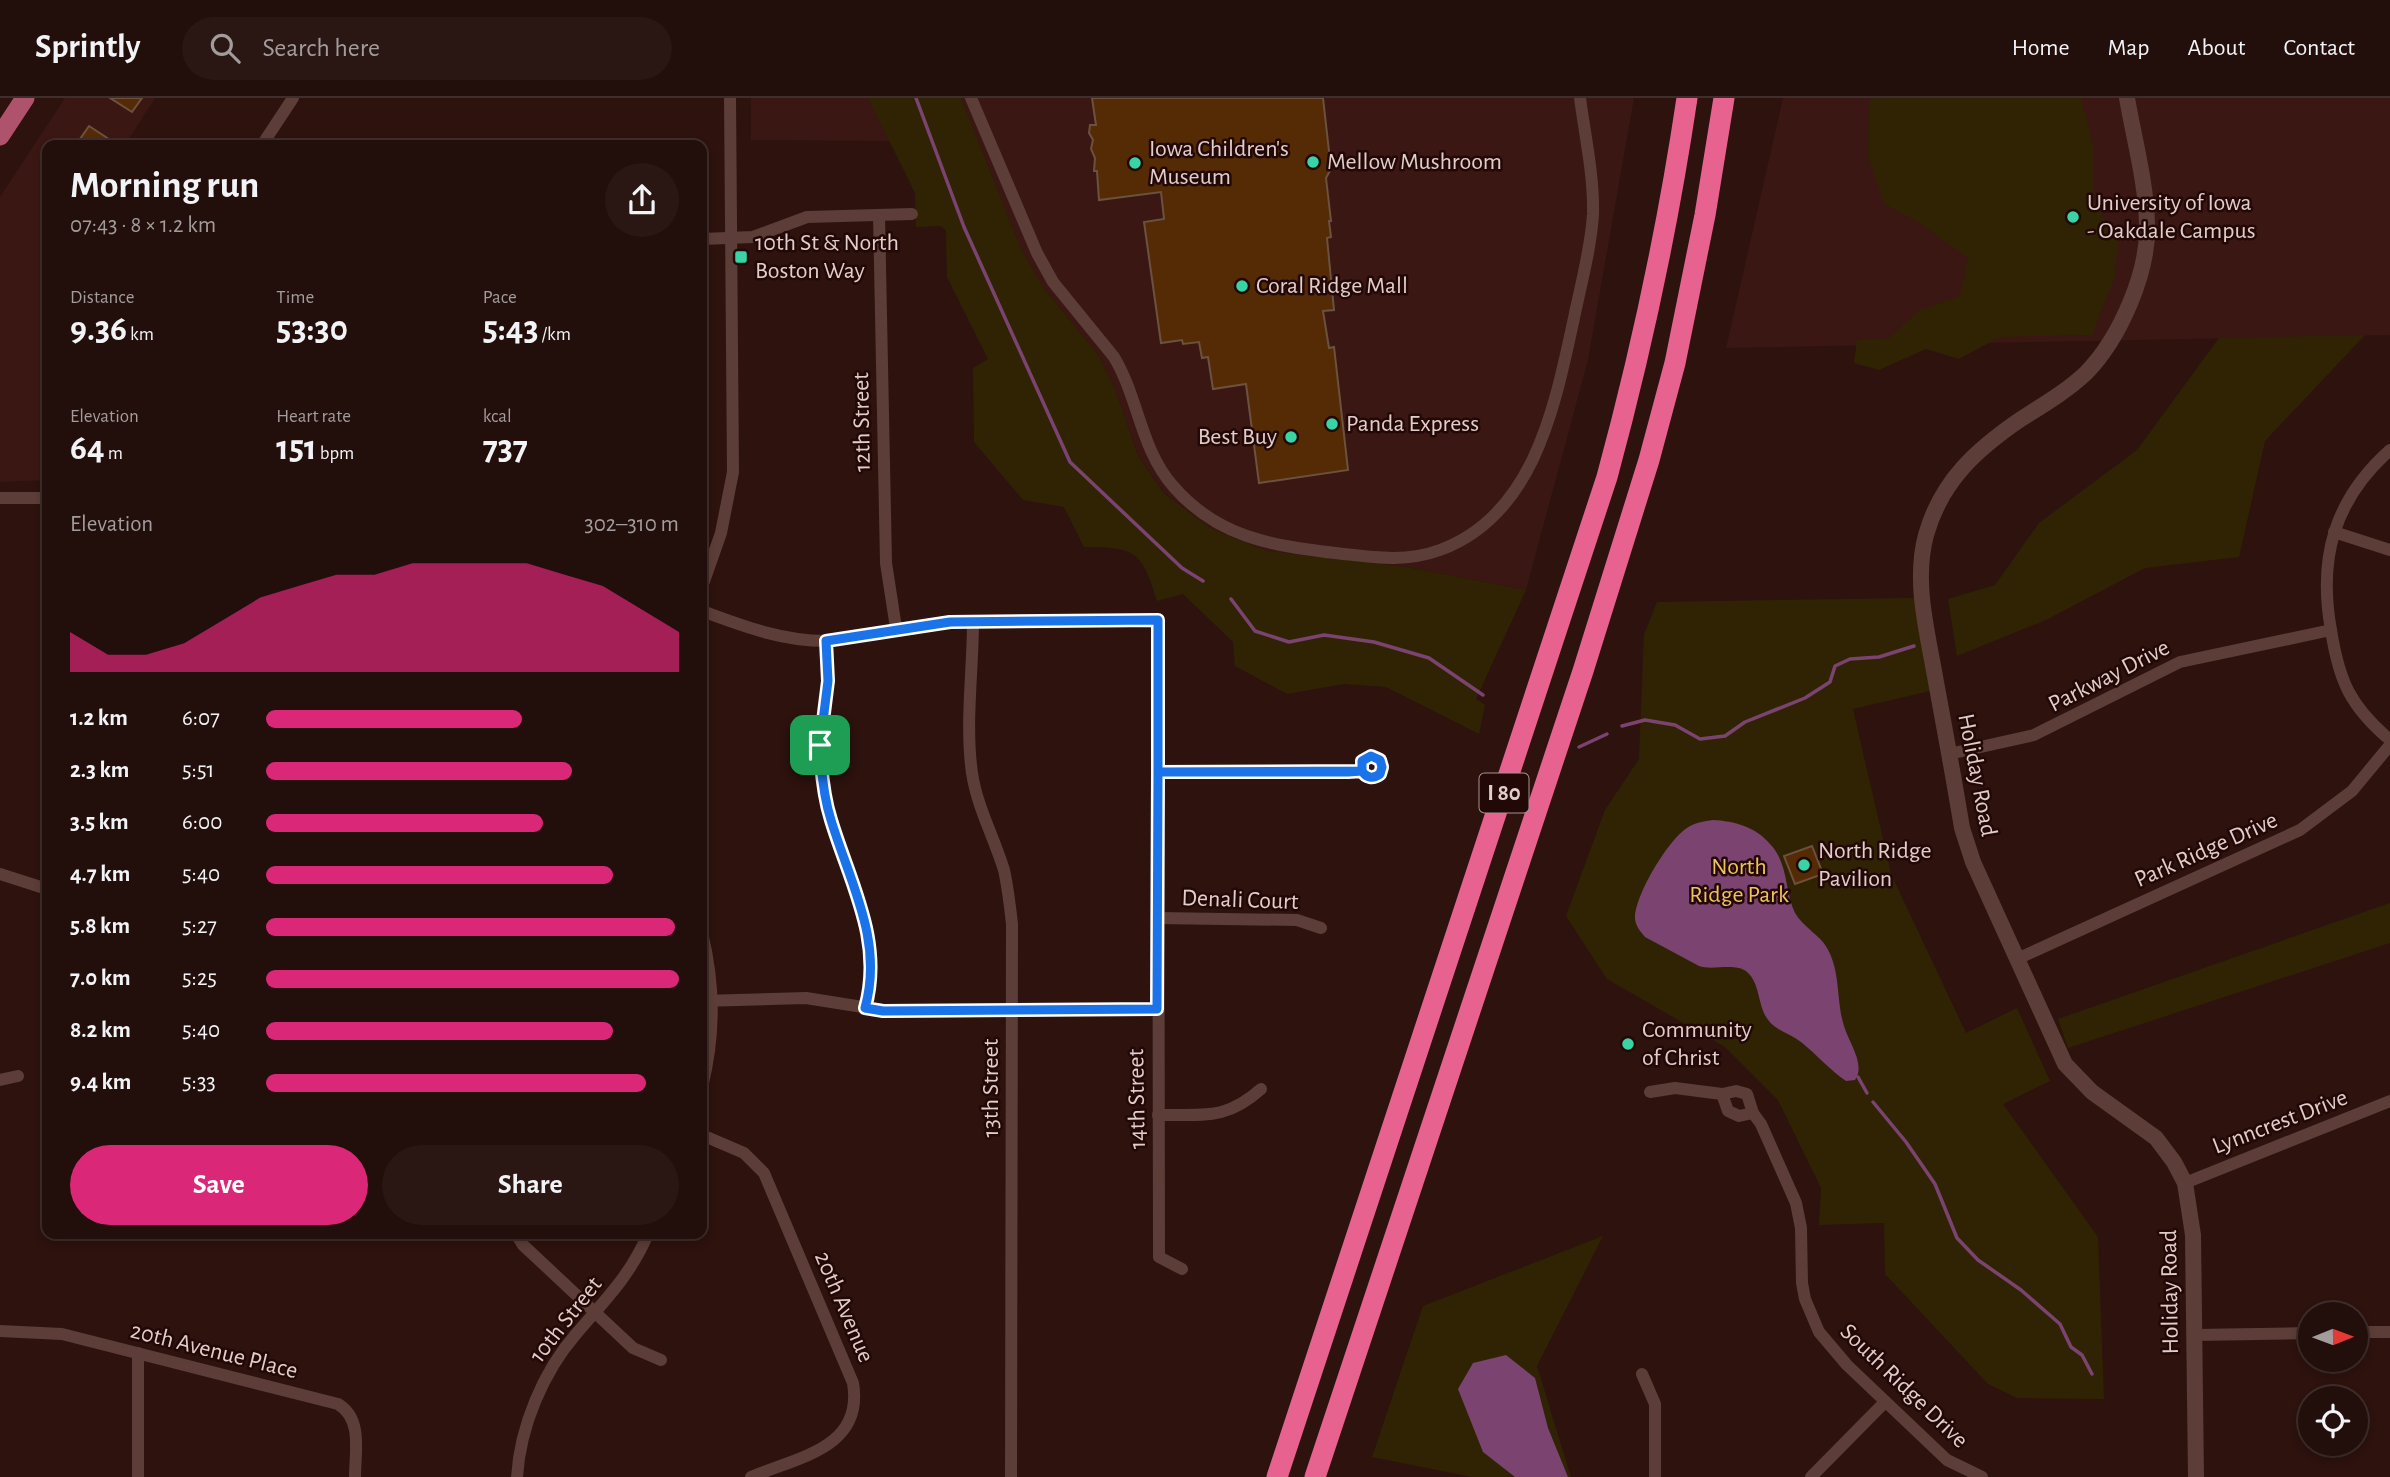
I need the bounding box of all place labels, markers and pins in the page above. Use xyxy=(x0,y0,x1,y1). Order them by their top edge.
place label: Iowa Children's Museum xyxy=(1149,137,1289,189)
place label: Mellow Mushroom xyxy=(1327,150,1502,174)
marker: Mellow Mushroom xyxy=(1305,154,1321,170)
marker: Iowa Children's Museum xyxy=(1127,155,1143,171)
place label: University of Iowa - Oakdale Campus xyxy=(2087,191,2256,243)
marker: University of Iowa - Oakdale Campus xyxy=(2065,209,2081,225)
place label: 10th St & North Boston Way xyxy=(755,231,899,283)
marker: 10th St & North Boston Way xyxy=(733,249,749,265)
place label: Coral Ridge Mall xyxy=(1256,274,1408,298)
marker: Coral Ridge Mall xyxy=(1234,278,1250,294)
place label: Panda Express xyxy=(1346,412,1479,436)
marker: Panda Express xyxy=(1324,416,1340,432)
place label: Best Buy xyxy=(1198,425,1277,449)
marker: Best Buy xyxy=(1283,429,1299,445)
pin xyxy=(790,715,850,775)
place label: North Ridge Pavilion xyxy=(1818,839,1932,891)
marker: North Ridge Pavilion xyxy=(1796,857,1812,873)
place label: Community of Christ xyxy=(1642,1018,1752,1070)
marker: Community of Christ xyxy=(1620,1036,1636,1052)

